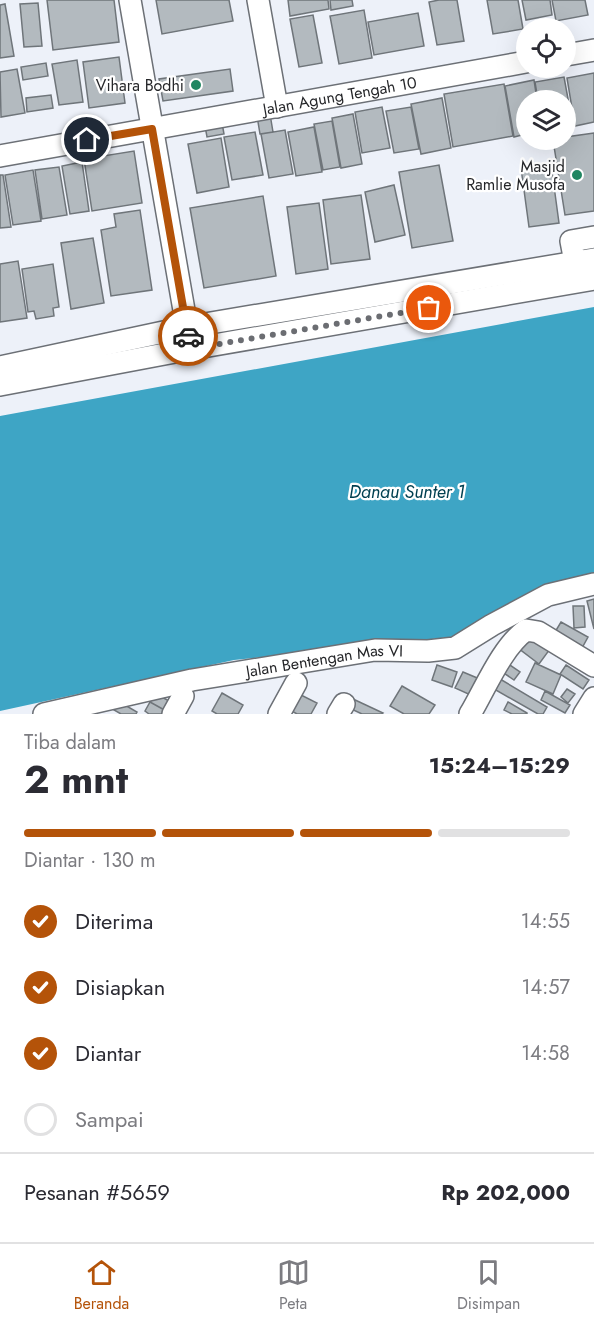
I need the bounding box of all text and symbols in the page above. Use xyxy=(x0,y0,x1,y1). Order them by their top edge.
map controls xyxy=(516,18,576,150)
button: locate xyxy=(516,18,576,78)
street label: Jalan Agung Tengah 10 xyxy=(259,70,418,121)
place label: Vihara Bodhi xyxy=(96,74,184,97)
marker: Vihara Bodhi xyxy=(189,78,203,92)
button: layers xyxy=(516,90,576,150)
pin xyxy=(61,114,112,165)
icon: home xyxy=(70,123,103,156)
place label: Masjid Ramlie Musofa xyxy=(466,155,565,196)
marker: Masjid Ramlie Musofa xyxy=(570,168,584,182)
pin xyxy=(403,282,454,333)
icon: bag xyxy=(412,291,445,324)
courier xyxy=(158,306,218,366)
icon: car xyxy=(172,320,205,353)
water label: Danau Sunter 1 xyxy=(349,479,465,505)
street label: Jalan Bentengan Mas VI xyxy=(242,638,403,683)
text: Tiba dalam xyxy=(24,728,116,757)
text: 15:24–15:29 xyxy=(429,749,570,781)
text: 2 mnt xyxy=(24,751,128,808)
text: Diantar · 130 m xyxy=(24,846,156,875)
icon: check xyxy=(24,905,57,938)
text: Diterima xyxy=(75,905,153,937)
text: 14:55 xyxy=(521,907,570,936)
icon: check xyxy=(24,971,57,1004)
text: Disiapkan xyxy=(75,971,165,1003)
text: 14:57 xyxy=(522,973,570,1002)
icon: check xyxy=(24,1037,57,1070)
text: Diantar xyxy=(75,1037,141,1069)
text: 14:58 xyxy=(521,1039,570,1068)
text: Sampai xyxy=(75,1103,144,1135)
text: Pesanan #5659 xyxy=(24,1176,170,1208)
text: Rp 202,000 xyxy=(441,1176,570,1208)
tab: Beranda xyxy=(74,1256,129,1315)
tab: Peta xyxy=(277,1256,310,1315)
tab: Disimpan xyxy=(457,1256,520,1315)

